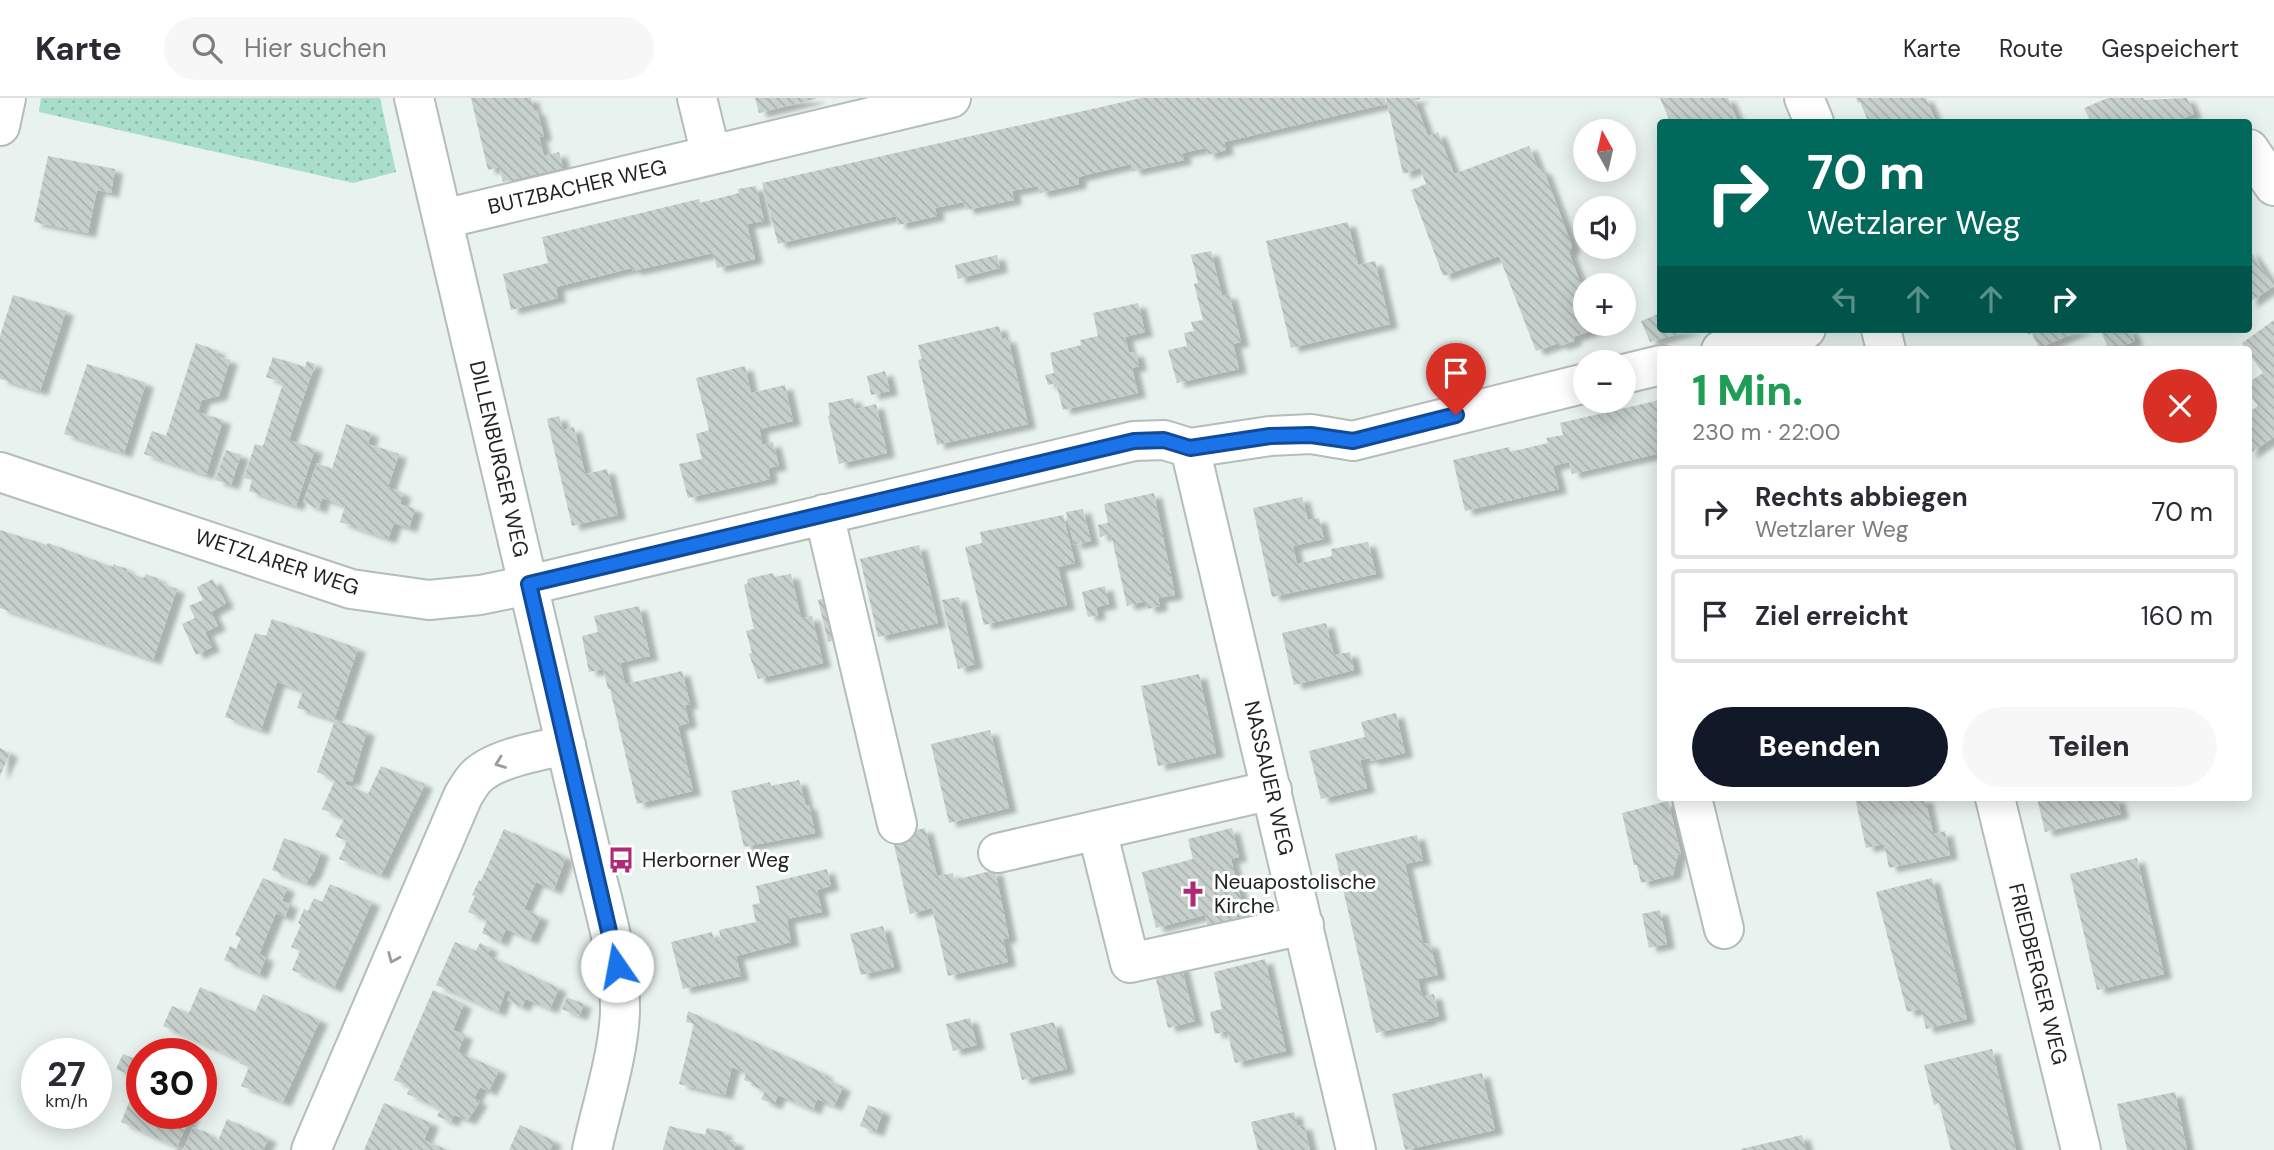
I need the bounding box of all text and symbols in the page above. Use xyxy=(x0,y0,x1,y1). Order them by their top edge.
search box xyxy=(164,17,654,80)
text: Karte xyxy=(35,27,122,70)
icon: search xyxy=(188,29,226,67)
text: Hier suchen xyxy=(244,31,387,65)
text: Karte xyxy=(1903,33,1961,64)
text: Route xyxy=(1999,33,2063,64)
text: Gespeichert xyxy=(2101,33,2239,64)
north arrow xyxy=(1573,119,1636,182)
map controls xyxy=(1573,119,1636,413)
text: 70 m xyxy=(1807,140,1925,204)
icon: right xyxy=(1692,147,1783,238)
street label: BUTZBACHER WEG xyxy=(485,153,669,221)
button: sound xyxy=(1573,196,1636,259)
text: Wetzlarer Weg xyxy=(1807,202,2021,244)
button: + xyxy=(1573,273,1636,336)
icon: left xyxy=(1826,280,1864,318)
icon: ahead xyxy=(1899,280,1937,318)
icon: ahead xyxy=(1972,280,2010,318)
icon: right xyxy=(2045,280,2083,318)
pin xyxy=(1426,343,1486,415)
button: − xyxy=(1573,350,1636,413)
icon: arrive xyxy=(1437,354,1475,392)
street label: DILLENBURGER WEG xyxy=(463,358,535,560)
text: 1 Min. xyxy=(1692,363,1803,418)
button: close xyxy=(2143,369,2217,443)
text: 230 m · 22:00 xyxy=(1692,417,1841,447)
text: Rechts abbiegen xyxy=(1755,480,1968,514)
icon: right xyxy=(1696,493,1734,531)
text: 70 m xyxy=(2152,495,2213,529)
text: Wetzlarer Weg xyxy=(1755,514,1909,544)
street label: WETZLARER WEG xyxy=(191,522,363,602)
icon: arrive xyxy=(1696,597,1734,635)
text: Ziel erreicht xyxy=(1755,599,1908,633)
text: 160 m xyxy=(2141,599,2213,633)
street label: NASSAUER WEG xyxy=(1238,698,1300,858)
button: Beenden xyxy=(1692,707,1948,787)
button: Teilen xyxy=(1962,707,2217,787)
one-way arrow xyxy=(495,755,507,769)
bus stop icon: Herborner Weg xyxy=(606,845,636,875)
place label: Herborner Weg xyxy=(642,846,790,874)
place label: Neuapostolische Kirche xyxy=(1214,868,1376,920)
church icon: Neuapostolische Kirche xyxy=(1178,879,1208,909)
street label: FRIEDBERGER WEG xyxy=(2002,880,2074,1068)
position arrow xyxy=(580,929,654,1003)
one-way arrow xyxy=(387,951,401,963)
speed limit sign: 30 xyxy=(126,1038,217,1129)
text: 27 xyxy=(47,1051,86,1097)
text: km/h xyxy=(45,1089,88,1113)

